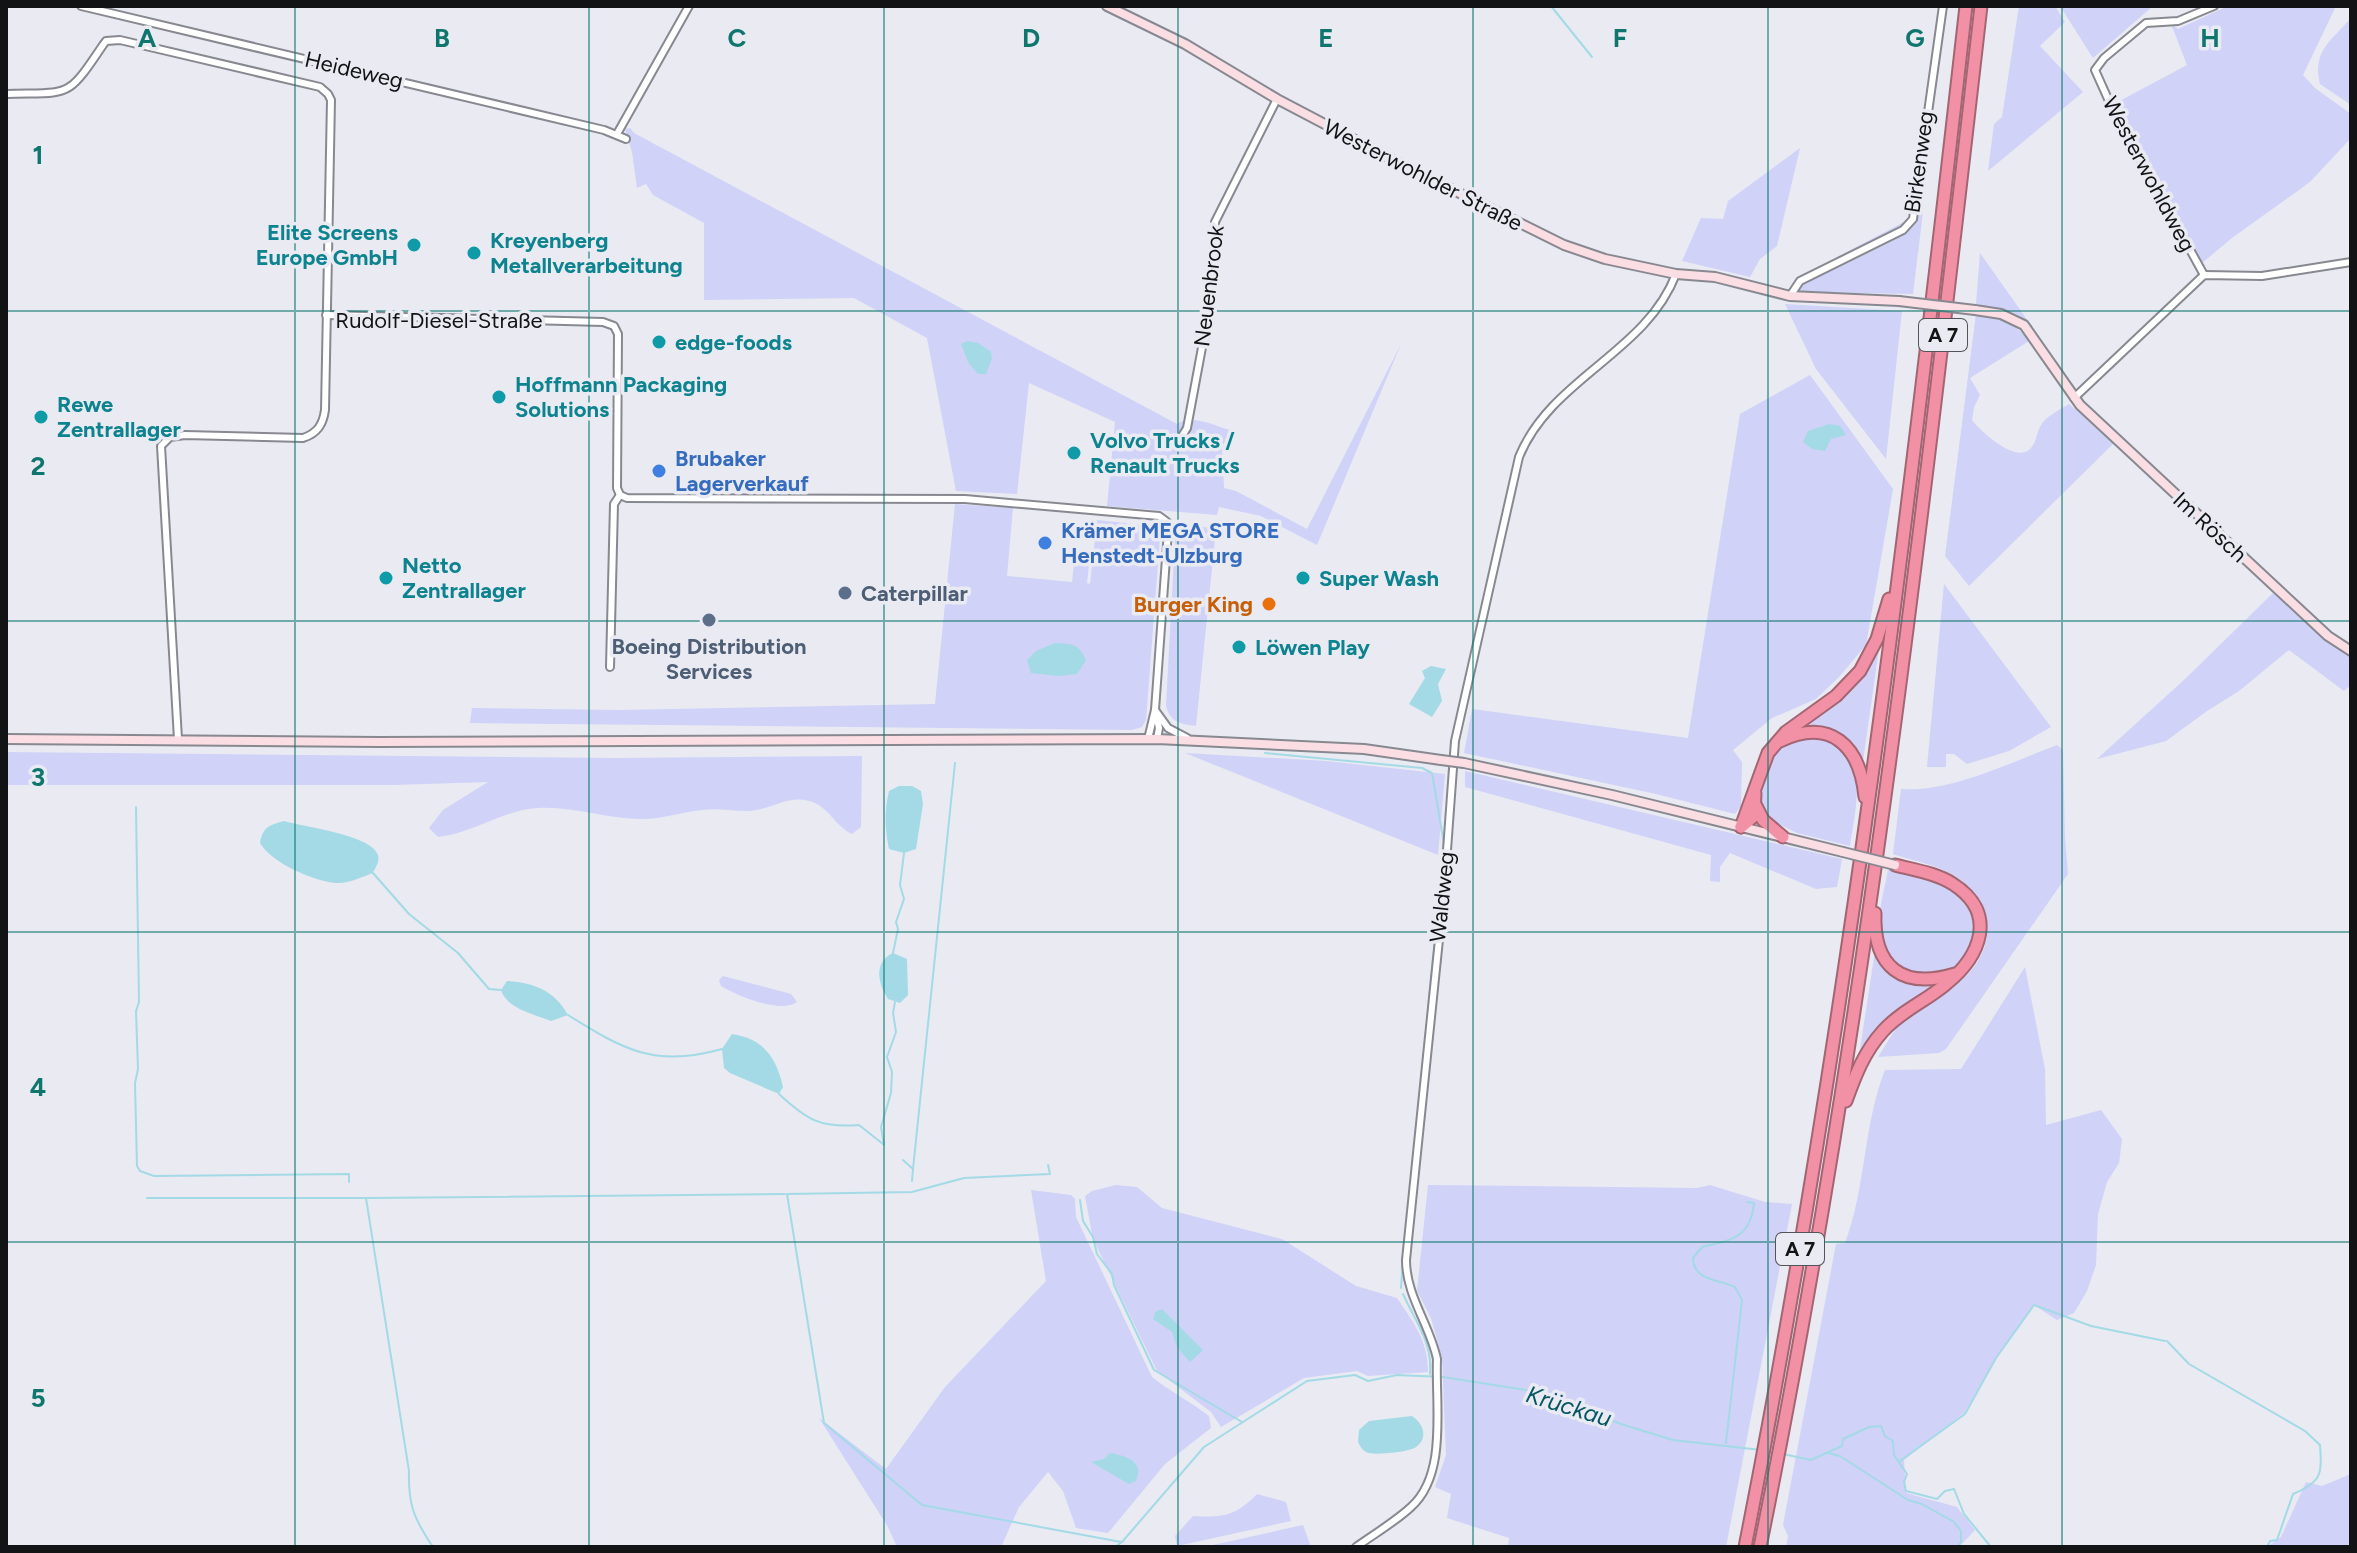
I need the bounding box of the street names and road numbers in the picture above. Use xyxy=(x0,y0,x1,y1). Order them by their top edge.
street label: Heideweg xyxy=(302,46,406,94)
street label: Westerwohldweg xyxy=(2097,92,2201,256)
street label: Birkenweg xyxy=(1899,109,1939,215)
street label: Westerwohlder Straße xyxy=(1319,113,1527,237)
street label: Neuenbrook xyxy=(1188,223,1230,348)
street label: Rudolf-Diesel-Straße xyxy=(335,307,543,334)
road number: A 7 xyxy=(1919,319,1967,351)
street label: Im Rösch xyxy=(2167,486,2253,568)
street label: Waldweg xyxy=(1424,850,1460,944)
road number: A 7 xyxy=(1776,1233,1824,1265)

